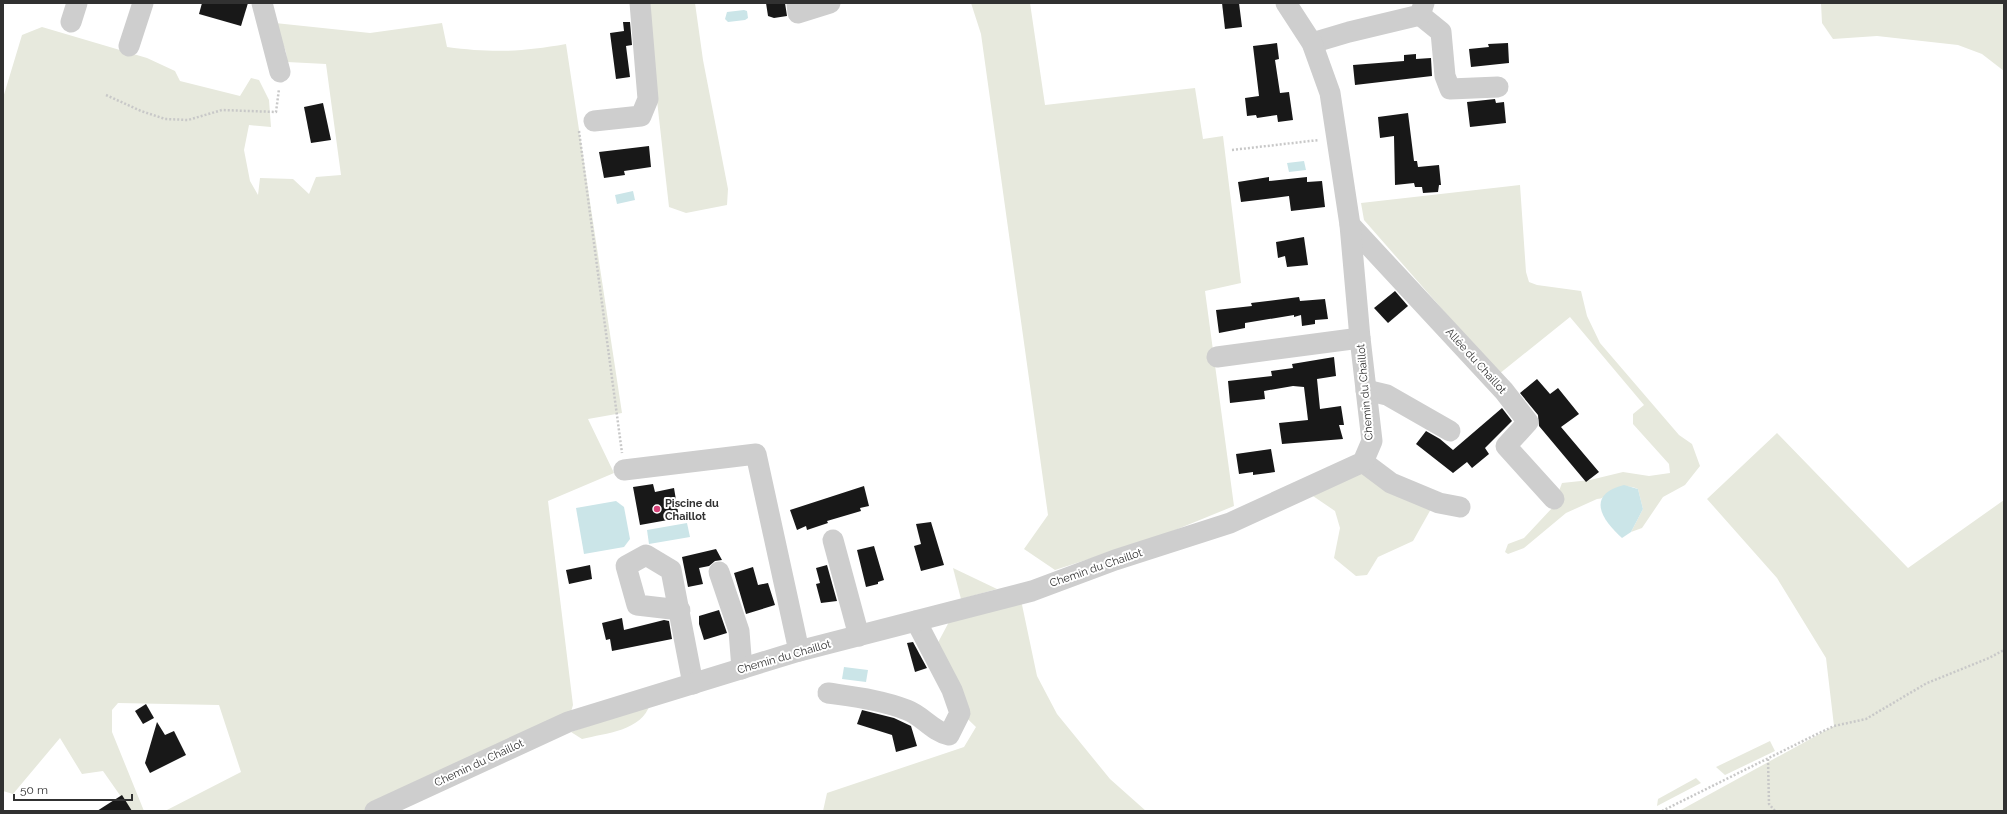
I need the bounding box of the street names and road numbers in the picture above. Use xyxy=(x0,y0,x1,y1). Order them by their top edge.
street label: Allée du Chaillot xyxy=(1443,326,1509,397)
street label: Chemin du Chaillot xyxy=(1354,343,1376,441)
street label: Chemin du Chaillot xyxy=(1048,546,1144,590)
street label: Chemin du Chaillot xyxy=(736,637,833,677)
street label: Chemin du Chaillot xyxy=(432,737,526,789)

